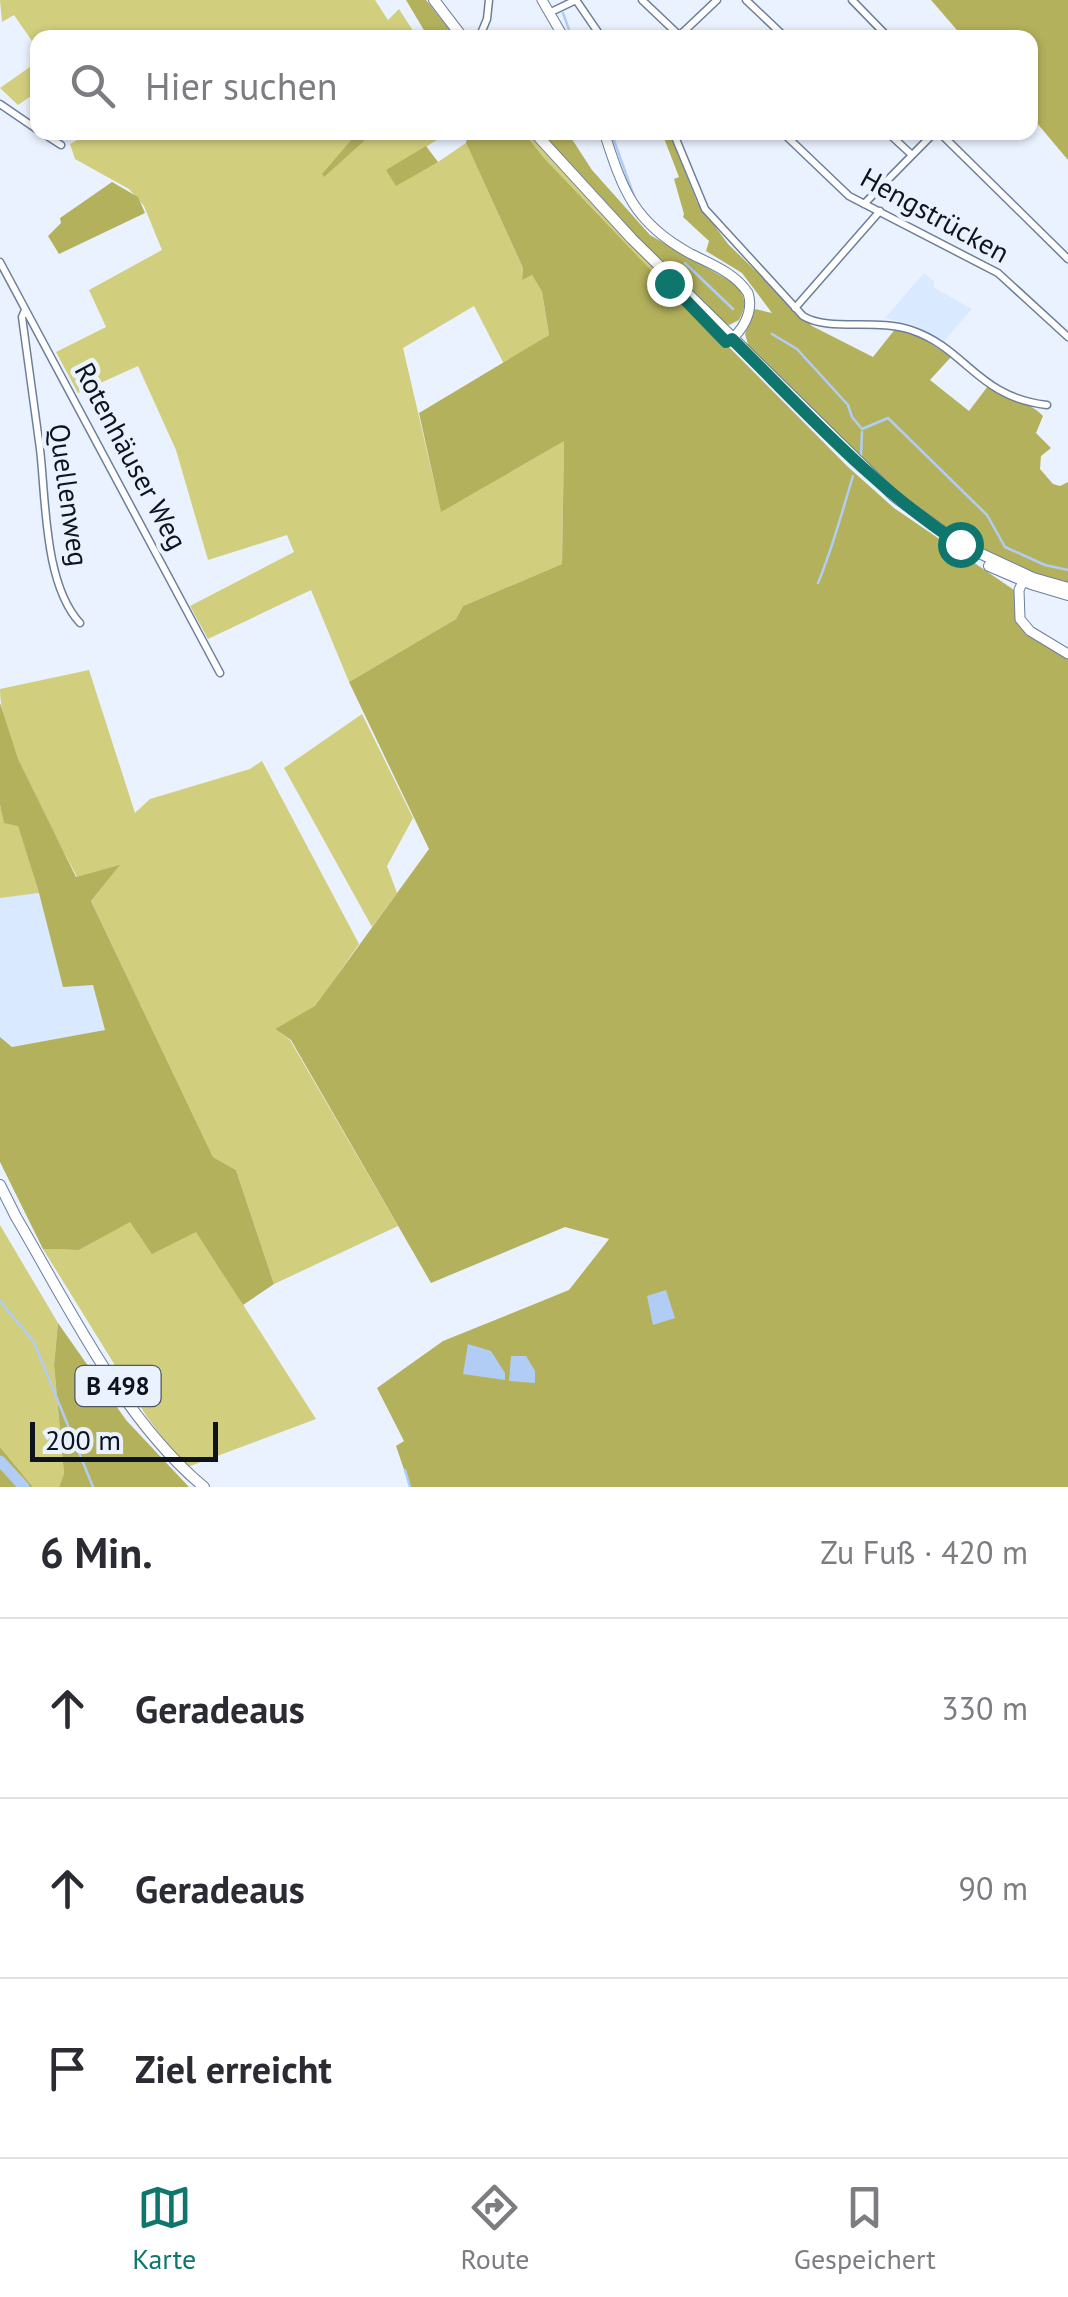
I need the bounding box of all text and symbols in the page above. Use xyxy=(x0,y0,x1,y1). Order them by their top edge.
search box xyxy=(30,30,1038,140)
icon: search xyxy=(65,58,120,113)
text: Hier suchen xyxy=(145,61,338,110)
street label: Hengstrücken xyxy=(854,158,1016,271)
route end xyxy=(647,261,693,307)
street label: Rotenhäuser Weg xyxy=(67,356,196,556)
street label: Quellenweg xyxy=(41,421,98,569)
route start xyxy=(938,522,984,568)
road number: B 498 xyxy=(76,1366,160,1406)
scale bar xyxy=(30,1417,218,1462)
text: 200 m xyxy=(45,1421,121,1458)
text: 6 Min. xyxy=(40,1525,153,1580)
text: Zu Fuß · 420 m xyxy=(820,1531,1028,1573)
icon: ahead xyxy=(40,1681,95,1736)
text: Geradeaus xyxy=(135,1684,305,1733)
text: 330 m xyxy=(941,1687,1028,1729)
icon: ahead xyxy=(40,1861,95,1916)
text: Geradeaus xyxy=(135,1864,305,1913)
text: 90 m xyxy=(959,1867,1028,1909)
icon: arrive xyxy=(40,2041,95,2096)
text: Ziel erreicht xyxy=(135,2044,332,2093)
tab: Karte xyxy=(132,2180,196,2277)
tab: Route xyxy=(461,2180,529,2277)
tab: Gespeichert xyxy=(794,2180,936,2277)

